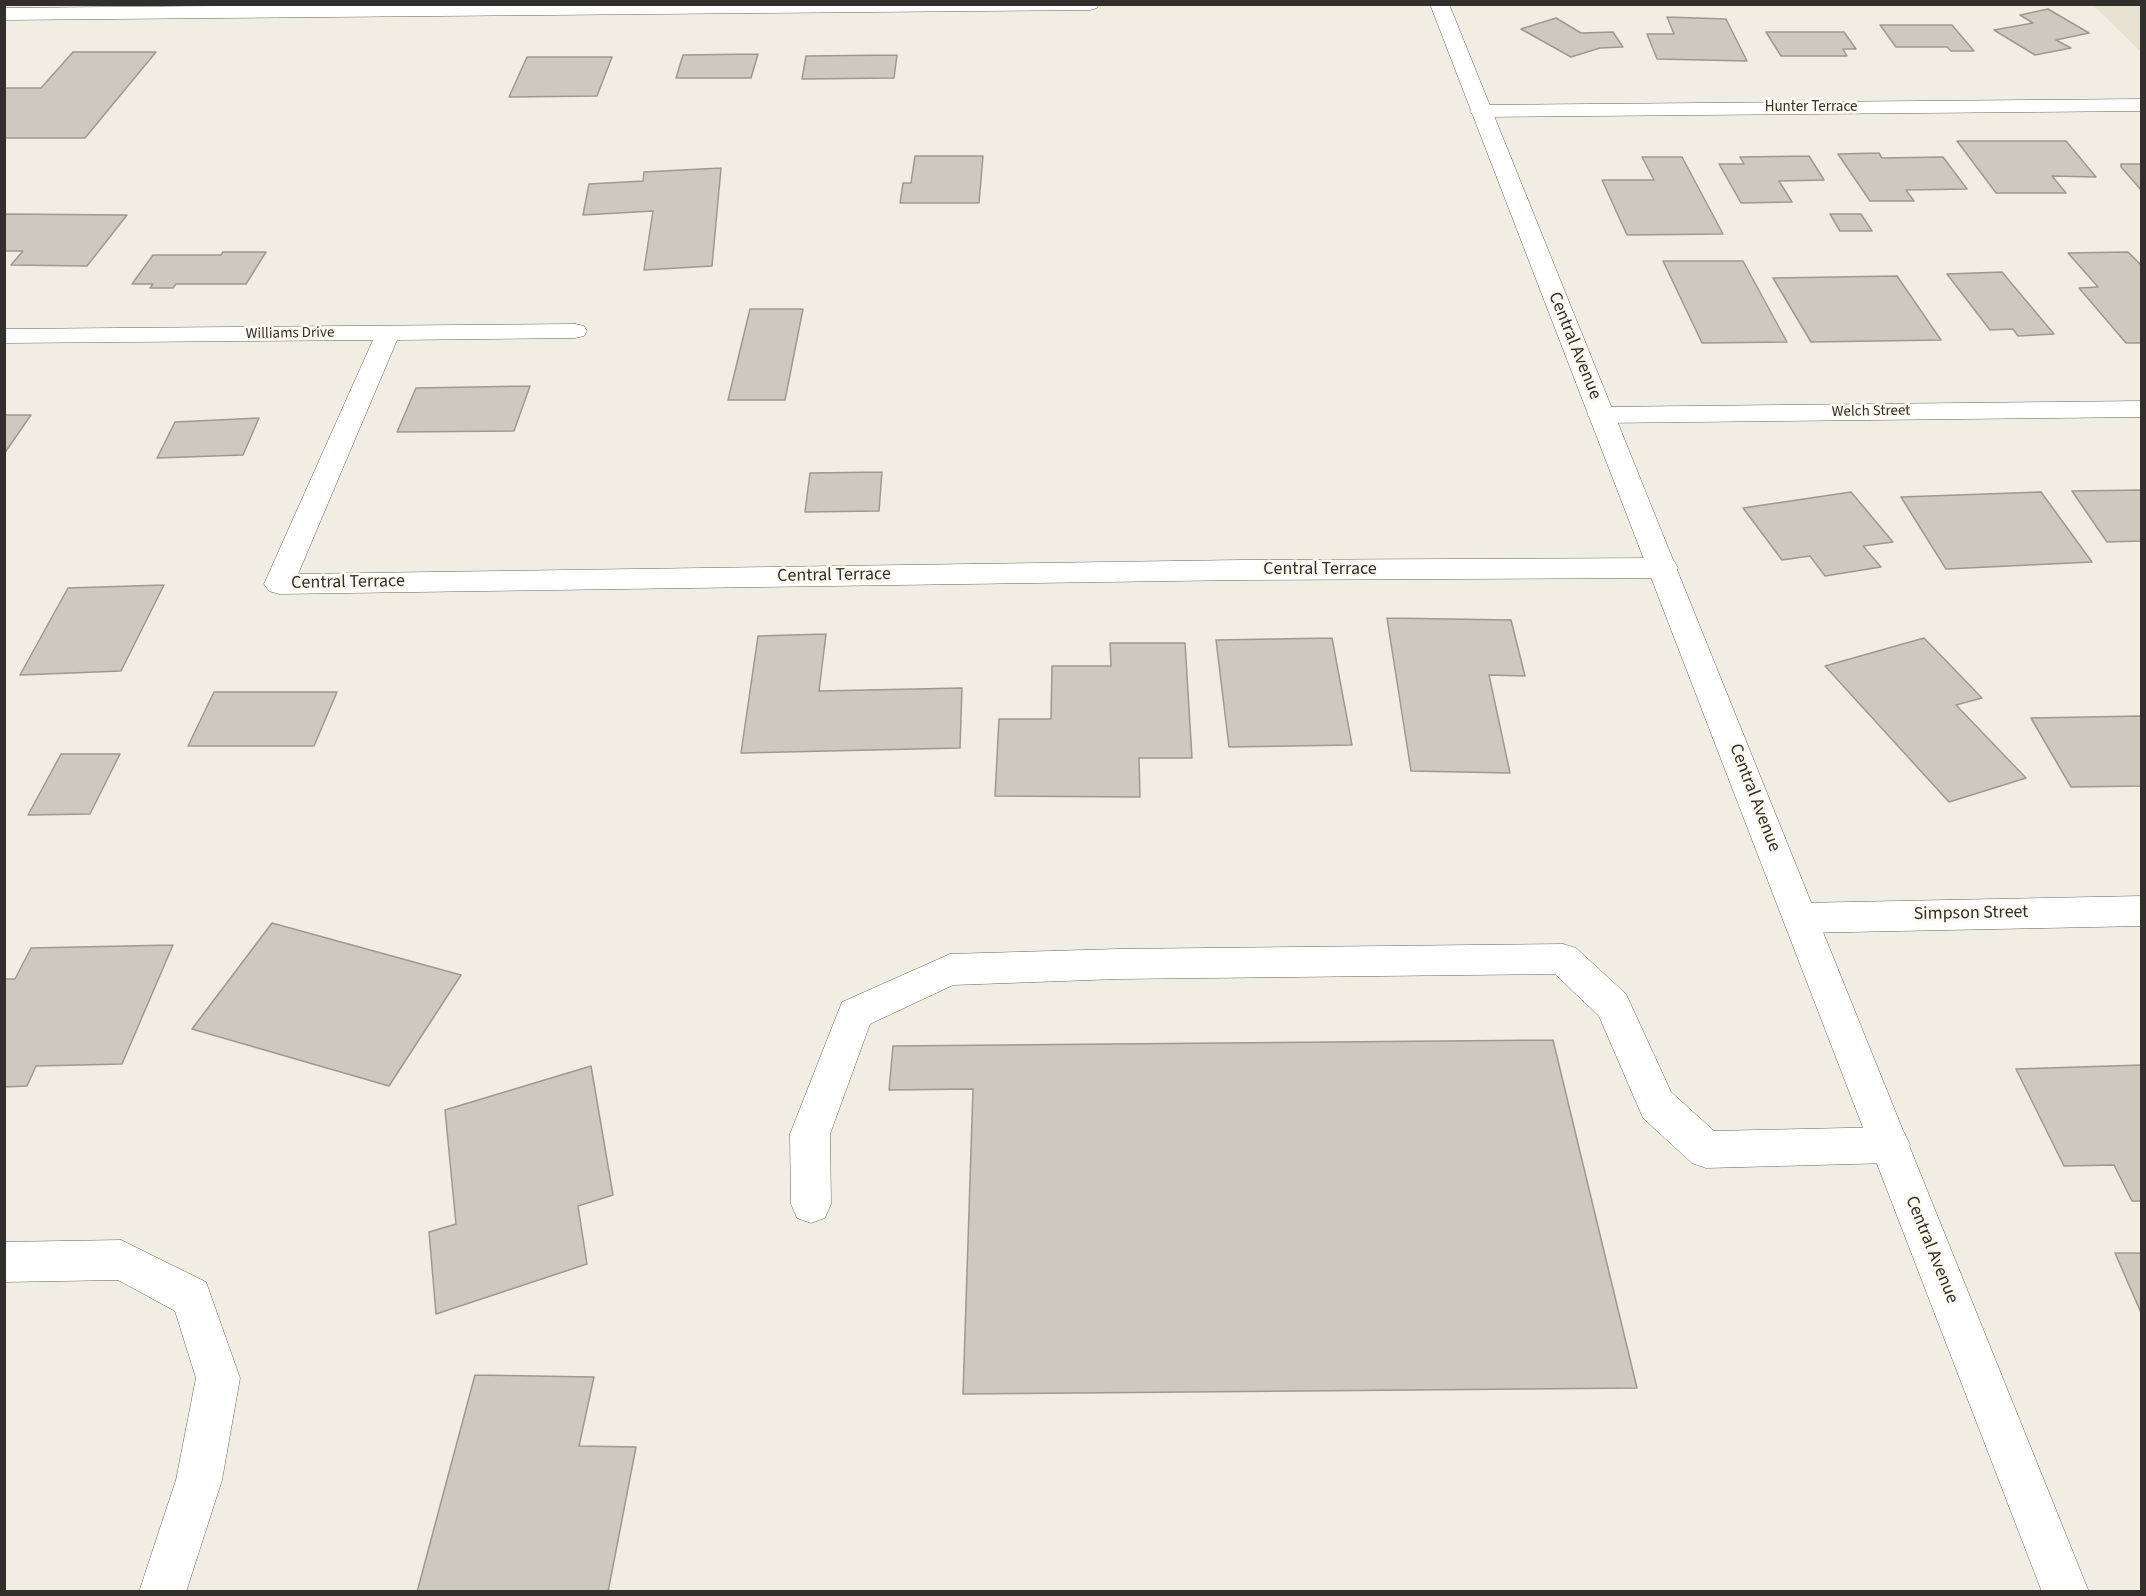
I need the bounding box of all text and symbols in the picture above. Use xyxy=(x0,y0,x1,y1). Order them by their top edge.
street label: Hunter Terrace xyxy=(1765,99,1857,117)
street label: Central Avenue xyxy=(1543,289,1605,403)
street label: Williams Drive xyxy=(246,324,334,344)
street label: Welch Street xyxy=(1832,402,1910,422)
street label: Central Terrace xyxy=(1263,559,1377,581)
street label: Central Terrace xyxy=(777,564,891,588)
street label: Central Terrace xyxy=(291,571,405,595)
street label: Central Avenue xyxy=(1724,741,1784,855)
street label: Simpson Street xyxy=(1913,902,2029,926)
street label: Central Avenue xyxy=(1900,1193,1962,1307)

